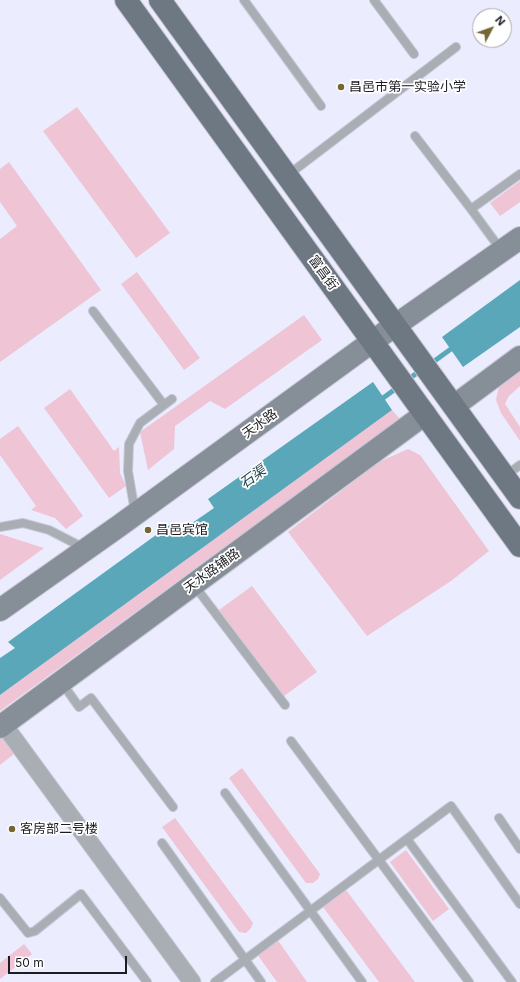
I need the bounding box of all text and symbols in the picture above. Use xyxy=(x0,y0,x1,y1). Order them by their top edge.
north arrow xyxy=(472,8,512,48)
text: N xyxy=(492,13,508,29)
place label: 昌邑市第一实验小学 xyxy=(349,79,466,95)
marker: 昌邑市第一实验小学 xyxy=(336,82,346,92)
street label: 富昌街 xyxy=(305,253,341,293)
street label: 天水路 xyxy=(240,406,280,442)
water label: 石渠 xyxy=(237,462,269,492)
place label: 昌邑宾馆 xyxy=(156,522,208,538)
marker: 昌邑宾馆 xyxy=(143,525,153,535)
street label: 天水路辅路 xyxy=(181,546,243,596)
place label: 客房部二号楼 xyxy=(20,821,98,837)
marker: 客房部二号楼 xyxy=(7,824,17,834)
scale bar xyxy=(10,948,129,974)
text: 50 m xyxy=(15,955,44,970)

